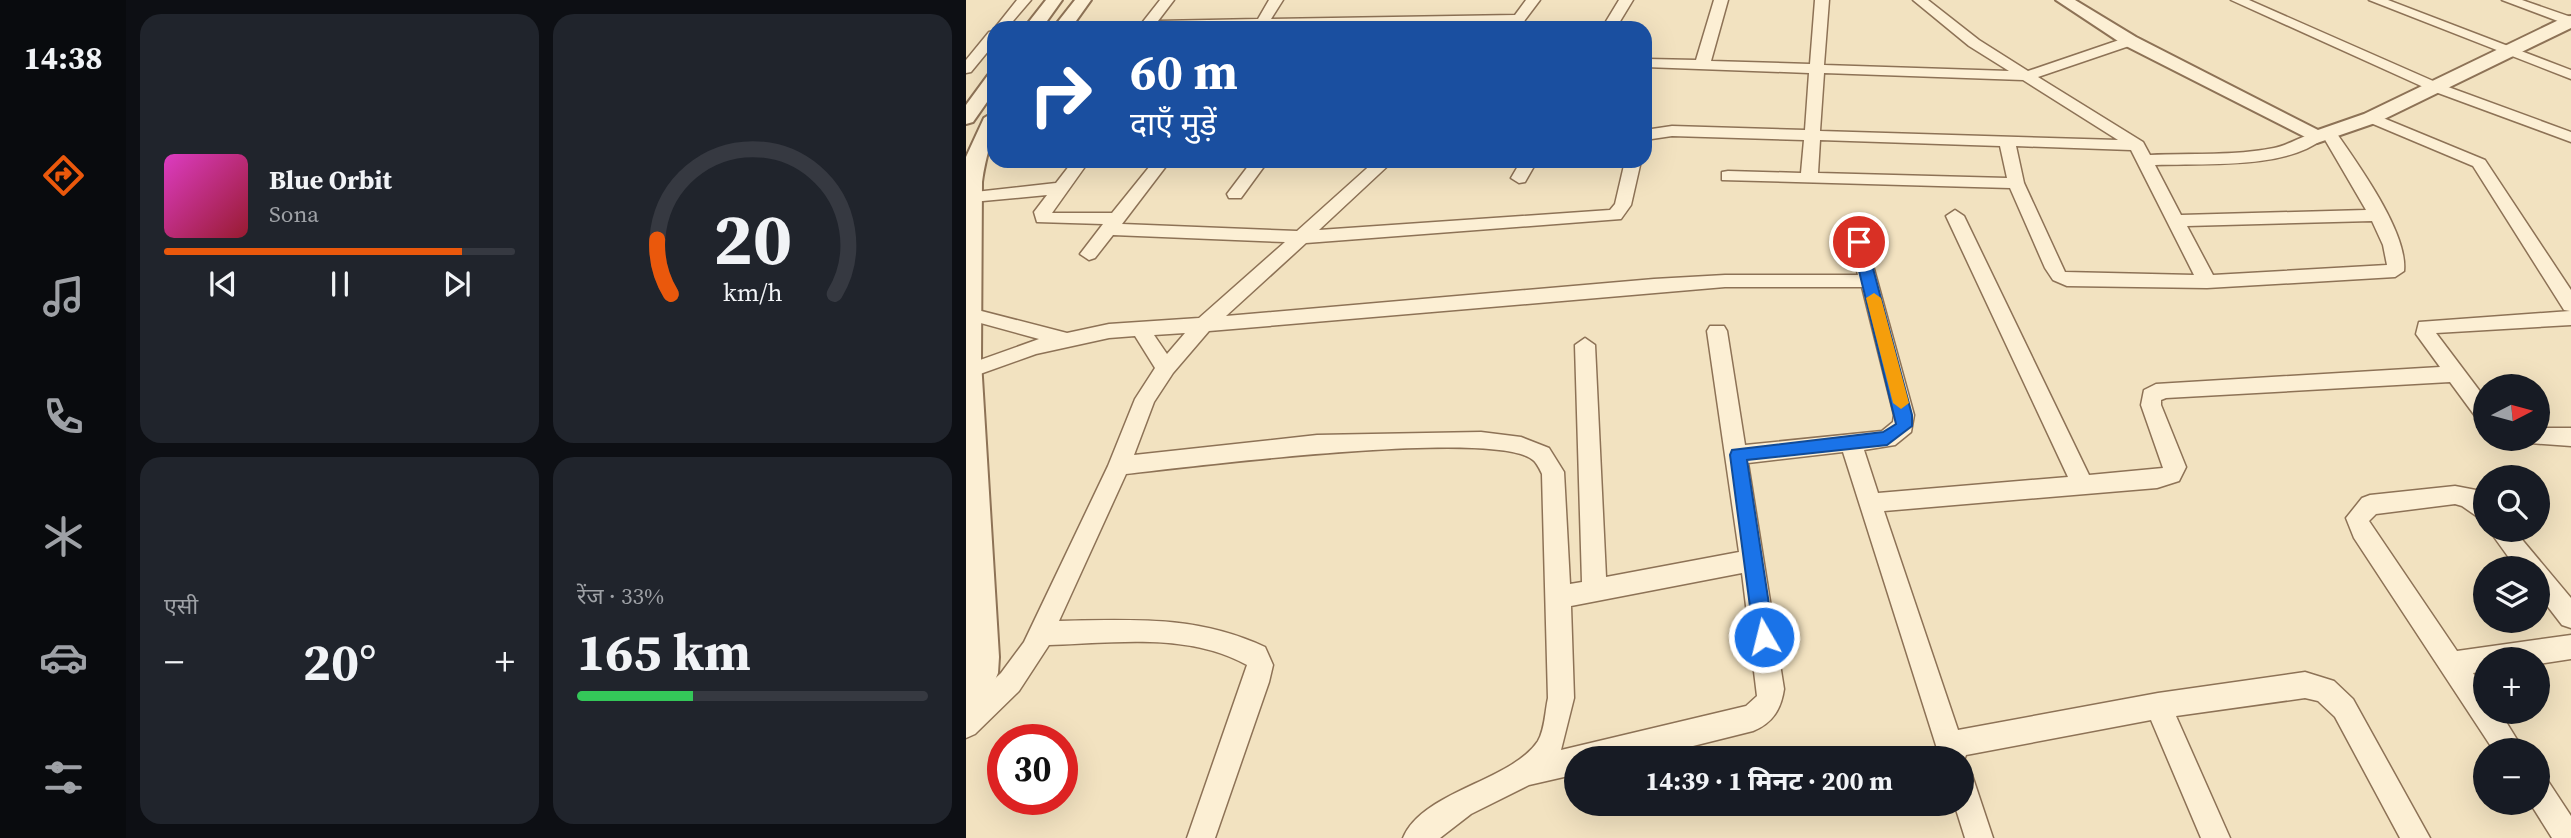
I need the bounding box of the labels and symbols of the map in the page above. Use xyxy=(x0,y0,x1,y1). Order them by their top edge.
pin xyxy=(1829,212,1889,272)
north arrow xyxy=(2473,374,2550,452)
position arrow xyxy=(1727,600,1801,674)
speed limit sign: 30 xyxy=(987,724,1078,815)

